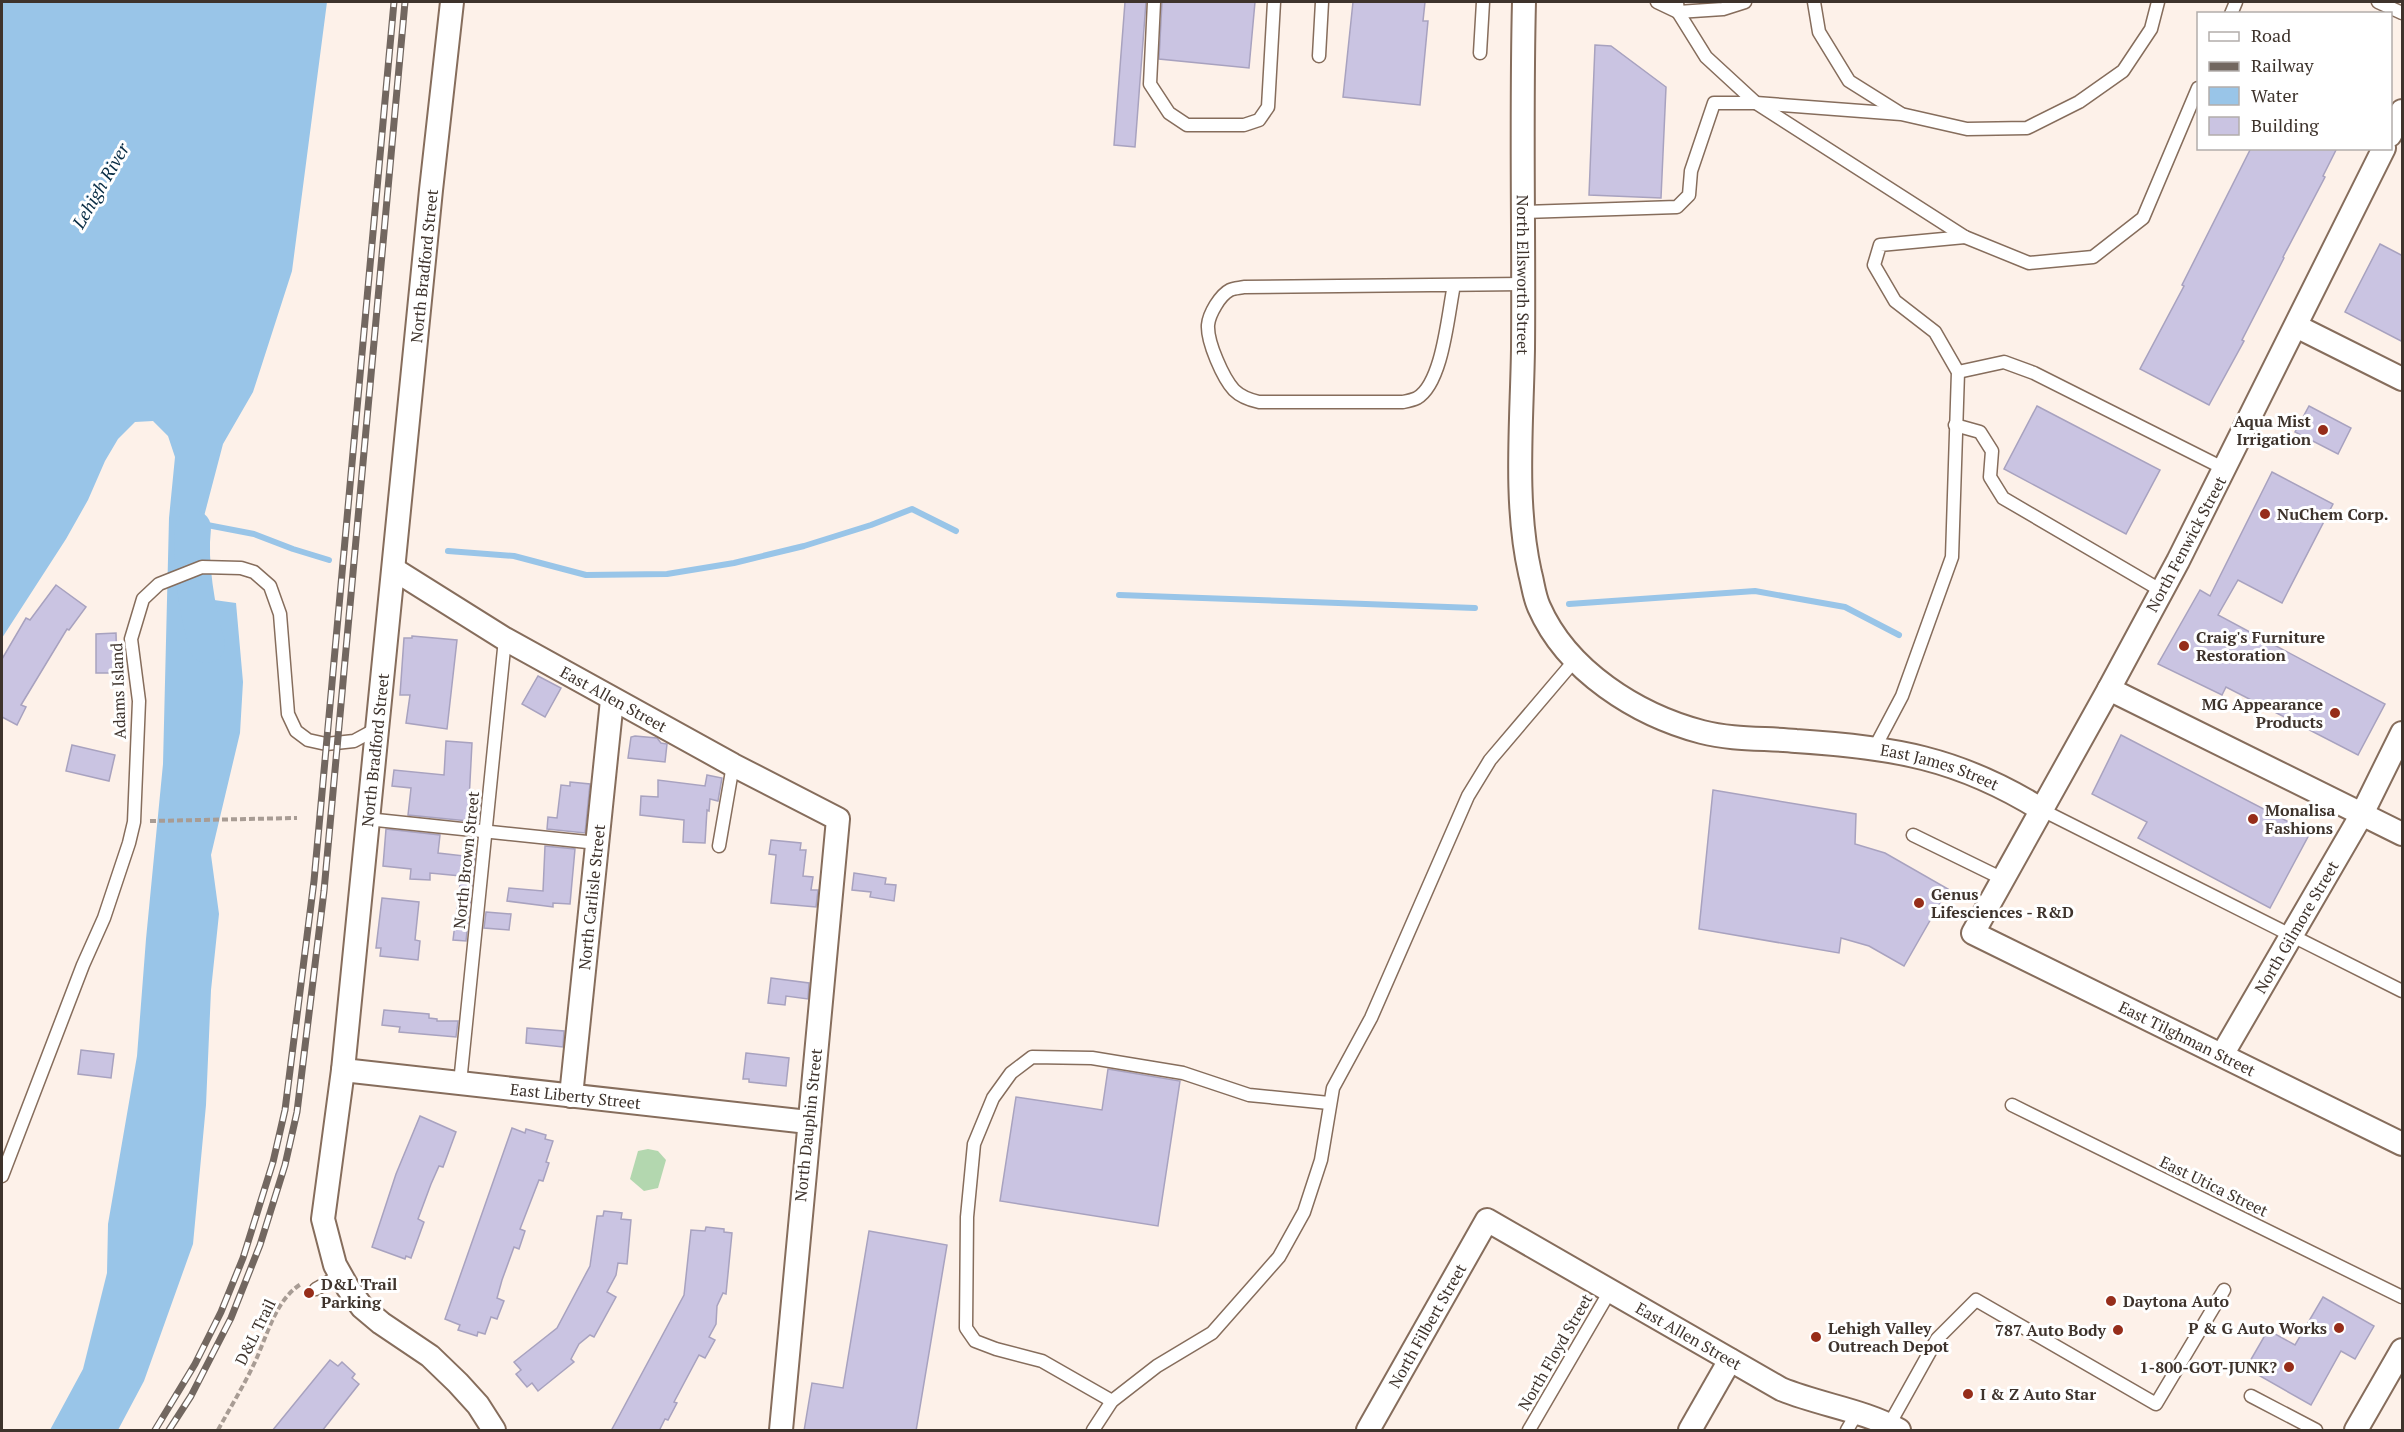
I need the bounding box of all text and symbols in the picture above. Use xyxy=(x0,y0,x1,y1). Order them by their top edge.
legend xyxy=(2197,12,2392,150)
text: Road xyxy=(2251,23,2291,47)
text: Railway xyxy=(2251,53,2315,77)
text: Water xyxy=(2251,83,2298,107)
text: Building xyxy=(2251,113,2319,137)
water label: Lehigh River xyxy=(66,138,135,233)
street label: North Bradford Street xyxy=(405,188,443,344)
street label: North Ellsworth Street xyxy=(1512,195,1534,355)
place label: Aqua Mist Irrigation xyxy=(2233,410,2312,450)
marker: Aqua Mist Irrigation xyxy=(2316,423,2330,437)
street label: North Fenwick Street xyxy=(2141,472,2231,616)
place label: NuChem Corp. xyxy=(2277,503,2388,525)
marker: NuChem Corp. xyxy=(2258,507,2272,521)
place label: Craig's Furniture Restoration xyxy=(2196,626,2326,666)
marker: Craig's Furniture Restoration xyxy=(2177,639,2191,653)
street label: Adams Island xyxy=(105,642,131,740)
street label: East Allen Street xyxy=(556,661,671,737)
street label: North Bradford Street xyxy=(356,672,394,828)
place label: MG Appearance Products xyxy=(2202,693,2323,733)
marker: MG Appearance Products xyxy=(2328,706,2342,720)
street label: East James Street xyxy=(1879,739,2003,795)
street label: North Brown Street xyxy=(448,790,484,930)
place label: Monalisa Fashions xyxy=(2265,799,2335,839)
marker: Monalisa Fashions xyxy=(2246,812,2260,826)
street label: North Carlisle Street xyxy=(573,823,610,971)
street label: North Gilmore Street xyxy=(2249,857,2344,997)
place label: Genus Lifesciences - R&D xyxy=(1931,883,2074,923)
marker: Genus Lifesciences - R&D xyxy=(1912,896,1926,910)
street label: East Tilghman Street xyxy=(2115,995,2259,1081)
street label: North Dauphin Street xyxy=(789,1047,827,1203)
street label: East Liberty Street xyxy=(509,1078,642,1114)
street label: East Utica Street xyxy=(2156,1150,2272,1222)
street label: North Filbert Street xyxy=(1383,1259,1471,1392)
place label: D&L Trail Parking xyxy=(321,1273,397,1313)
marker: D&L Trail Parking xyxy=(302,1286,316,1300)
street label: North Floyd Street xyxy=(1513,1289,1597,1414)
place label: Daytona Auto xyxy=(2123,1290,2230,1312)
marker: Daytona Auto xyxy=(2104,1294,2118,1308)
street label: D&L Trail xyxy=(230,1295,281,1369)
street label: East Allen Street xyxy=(1632,1297,1746,1375)
place label: Lehigh Valley Outreach Depot xyxy=(1828,1317,1950,1357)
place label: P & G Auto Works xyxy=(2188,1317,2327,1339)
place label: 787 Auto Body xyxy=(1995,1319,2107,1341)
marker: P & G Auto Works xyxy=(2332,1321,2346,1335)
marker: 787 Auto Body xyxy=(2111,1323,2125,1337)
marker: Lehigh Valley Outreach Depot xyxy=(1809,1330,1823,1344)
place label: 1-800-GOT-JUNK? xyxy=(2139,1356,2277,1378)
marker: 1-800-GOT-JUNK? xyxy=(2282,1360,2296,1374)
place label: I & Z Auto Star xyxy=(1980,1383,2096,1405)
marker: I & Z Auto Star xyxy=(1961,1387,1975,1401)

